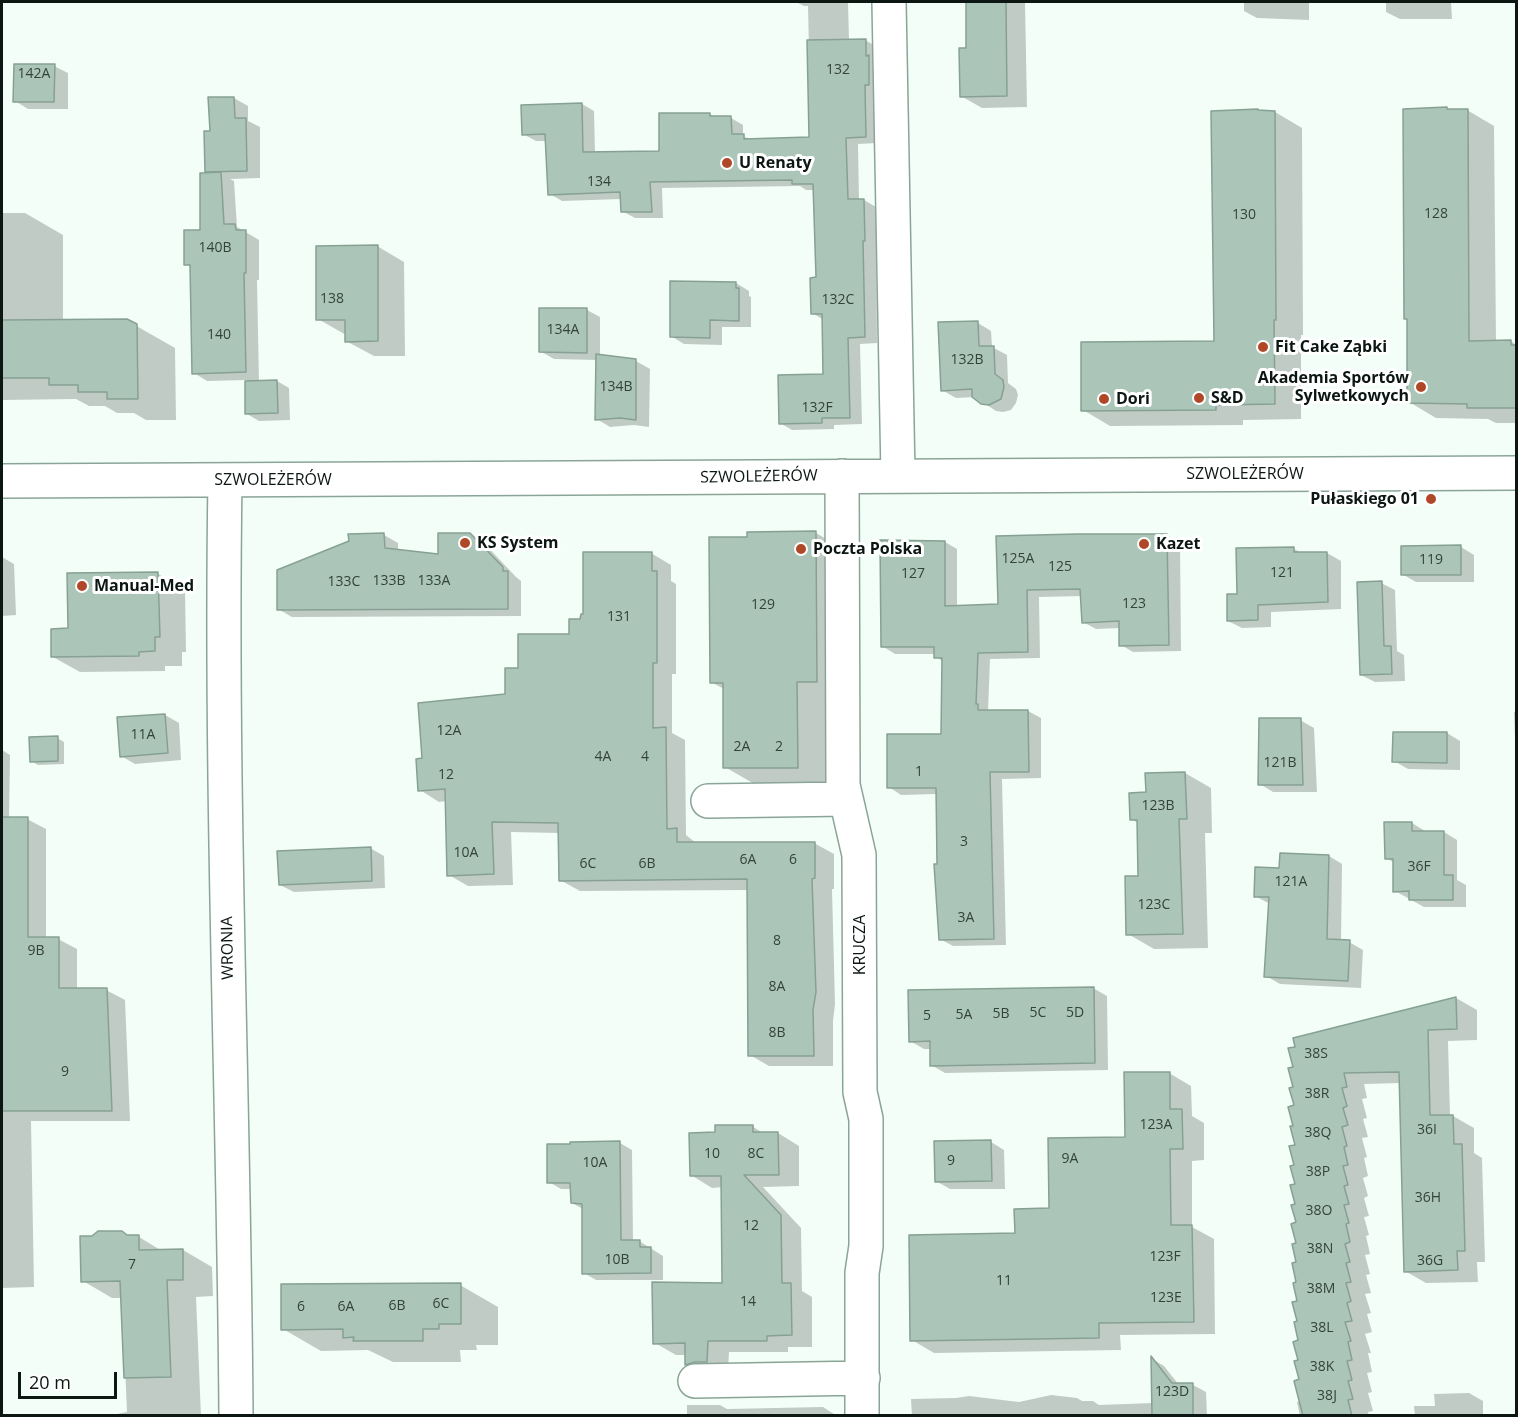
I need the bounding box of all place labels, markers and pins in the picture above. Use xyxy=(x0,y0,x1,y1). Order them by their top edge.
place label: U Renaty xyxy=(739,153,811,173)
marker: U Renaty xyxy=(720,156,734,170)
place label: Fit Cake Ząbki xyxy=(1275,337,1387,357)
marker: Fit Cake Ząbki xyxy=(1256,340,1270,354)
place label: Akademia Sportów Sylwetkowych xyxy=(1258,368,1409,406)
marker: Akademia Sportów Sylwetkowych xyxy=(1414,380,1428,394)
place label: S&D xyxy=(1211,388,1244,408)
place label: Dori xyxy=(1116,389,1150,409)
marker: S&D xyxy=(1192,391,1206,405)
marker: Dori xyxy=(1097,392,1111,406)
place label: Pułaskiego 01 xyxy=(1310,489,1419,509)
marker: Pułaskiego 01 xyxy=(1424,492,1438,506)
place label: KS System xyxy=(477,533,559,553)
place label: Kazet xyxy=(1156,534,1200,554)
marker: KS System xyxy=(458,536,472,550)
marker: Kazet xyxy=(1137,537,1151,551)
place label: Poczta Polska xyxy=(813,539,922,559)
marker: Poczta Polska xyxy=(794,542,808,556)
place label: Manual-Med xyxy=(94,576,194,596)
marker: Manual-Med xyxy=(75,579,89,593)

